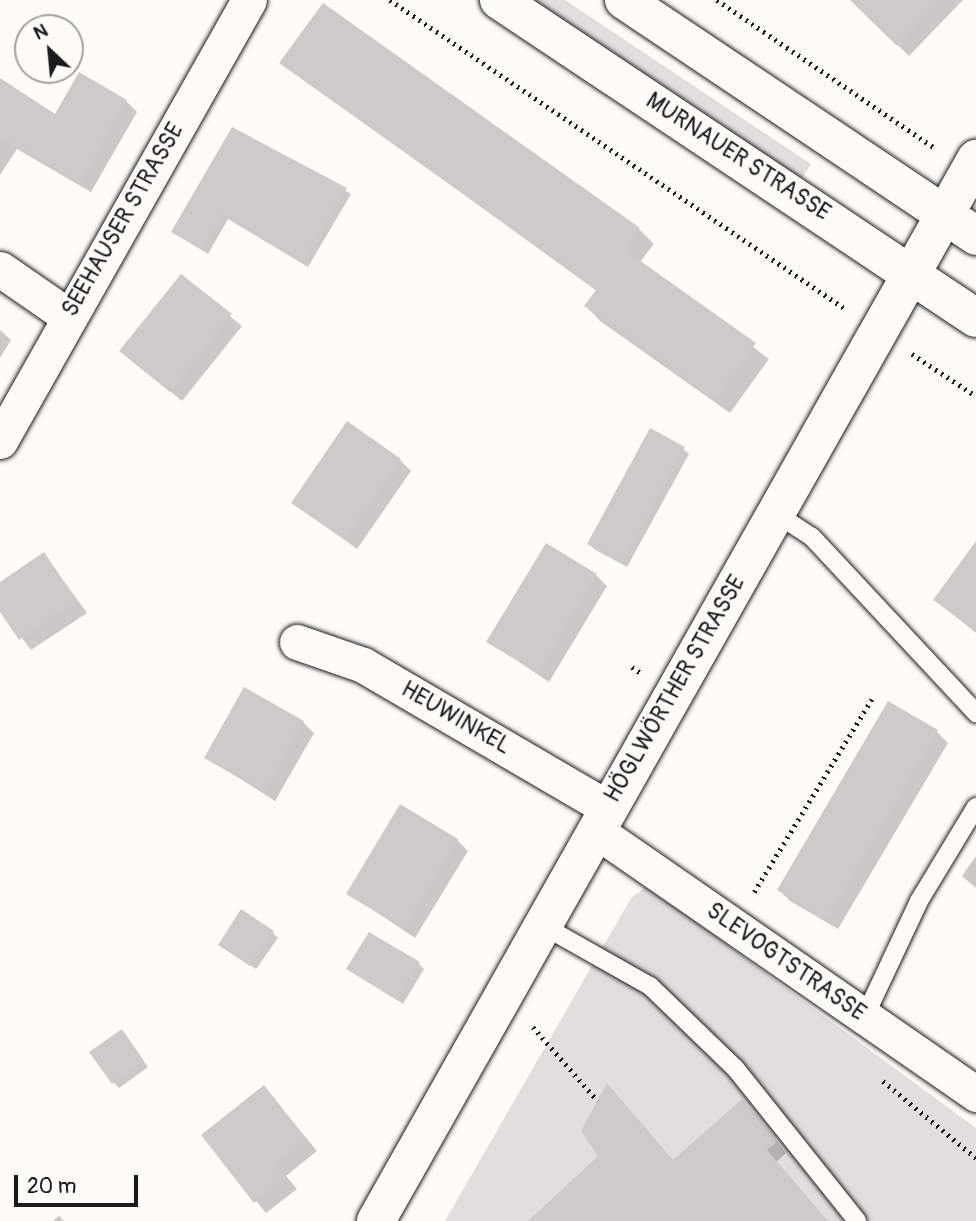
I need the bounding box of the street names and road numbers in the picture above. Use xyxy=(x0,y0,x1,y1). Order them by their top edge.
street label: MURNAUER STRASSE xyxy=(641,87,835,227)
street label: SEEHAUSER STRASSE xyxy=(56,118,190,322)
street label: HÖGLWÖRTHER STRASSE xyxy=(599,571,751,807)
street label: HEUWINKEL xyxy=(396,675,516,761)
street label: SLEVOGTSTRASSE xyxy=(701,897,871,1027)

